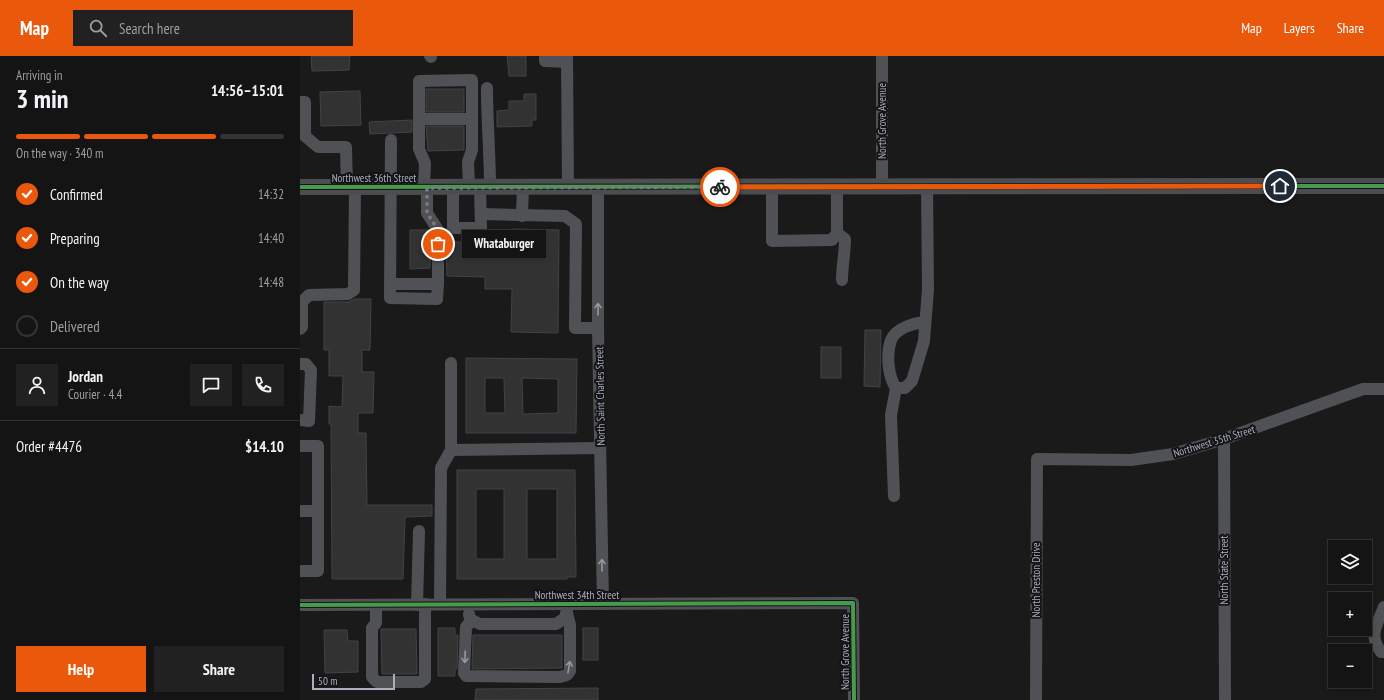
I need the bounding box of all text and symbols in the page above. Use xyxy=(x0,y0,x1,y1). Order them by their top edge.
search box xyxy=(73,10,353,46)
text: Map xyxy=(20,16,49,40)
icon: search xyxy=(87,17,109,39)
text: Search here xyxy=(119,19,180,38)
text: Map xyxy=(1241,19,1262,37)
text: Layers xyxy=(1284,19,1315,37)
text: Share xyxy=(1337,19,1364,37)
text: Arriving in xyxy=(16,67,63,84)
text: 14:56–15:01 xyxy=(211,81,284,100)
text: 3 min xyxy=(16,82,69,115)
street label: North Grove Avenue xyxy=(875,83,889,159)
text: On the way · 340 m xyxy=(16,145,103,162)
courier xyxy=(700,167,740,207)
pin xyxy=(1263,169,1297,203)
street label: Northwest 36th Street xyxy=(332,171,416,185)
icon: home xyxy=(1269,175,1291,197)
icon: bike xyxy=(709,176,731,198)
icon: check xyxy=(16,183,38,205)
text: Confirmed xyxy=(50,185,103,204)
text: 14:32 xyxy=(258,186,284,203)
icon: check xyxy=(16,227,38,249)
pin xyxy=(421,227,455,261)
text: Preparing xyxy=(50,229,100,248)
text: 14:40 xyxy=(258,230,284,247)
callout: Whataburger xyxy=(462,230,546,258)
icon: bag xyxy=(427,233,449,255)
text: Whataburger xyxy=(474,235,534,252)
icon: check xyxy=(16,271,38,293)
text: On the way xyxy=(50,273,109,292)
text: 14:48 xyxy=(258,274,284,291)
one-way arrow xyxy=(594,303,602,316)
text: Delivered xyxy=(50,317,100,336)
street label: North Saint Charles Street xyxy=(592,346,608,446)
button: person xyxy=(16,364,58,406)
button: chat xyxy=(190,364,232,406)
button: phone xyxy=(242,364,284,406)
text: Jordan xyxy=(68,367,103,386)
text: Courier · 4.4 xyxy=(68,386,122,403)
street label: Northwest 35th Street xyxy=(1171,422,1257,460)
text: Order #4476 xyxy=(16,437,82,456)
text: $14.10 xyxy=(245,437,284,456)
street label: North State Street xyxy=(1217,536,1231,604)
map controls xyxy=(1328,540,1372,688)
button: layers xyxy=(1328,540,1372,584)
street label: North Preston Drive xyxy=(1029,542,1043,617)
one-way arrow xyxy=(598,559,606,572)
street label: Northwest 34th Street xyxy=(535,588,619,602)
button: + xyxy=(1328,592,1372,636)
street label: North Grove Avenue xyxy=(838,614,852,690)
button: − xyxy=(1328,644,1372,688)
button: Help xyxy=(16,646,146,692)
button: Share xyxy=(154,646,284,692)
one-way arrow xyxy=(461,650,468,663)
one-way arrow xyxy=(566,661,574,674)
scale bar xyxy=(312,672,395,691)
text: 50 m xyxy=(318,674,337,688)

